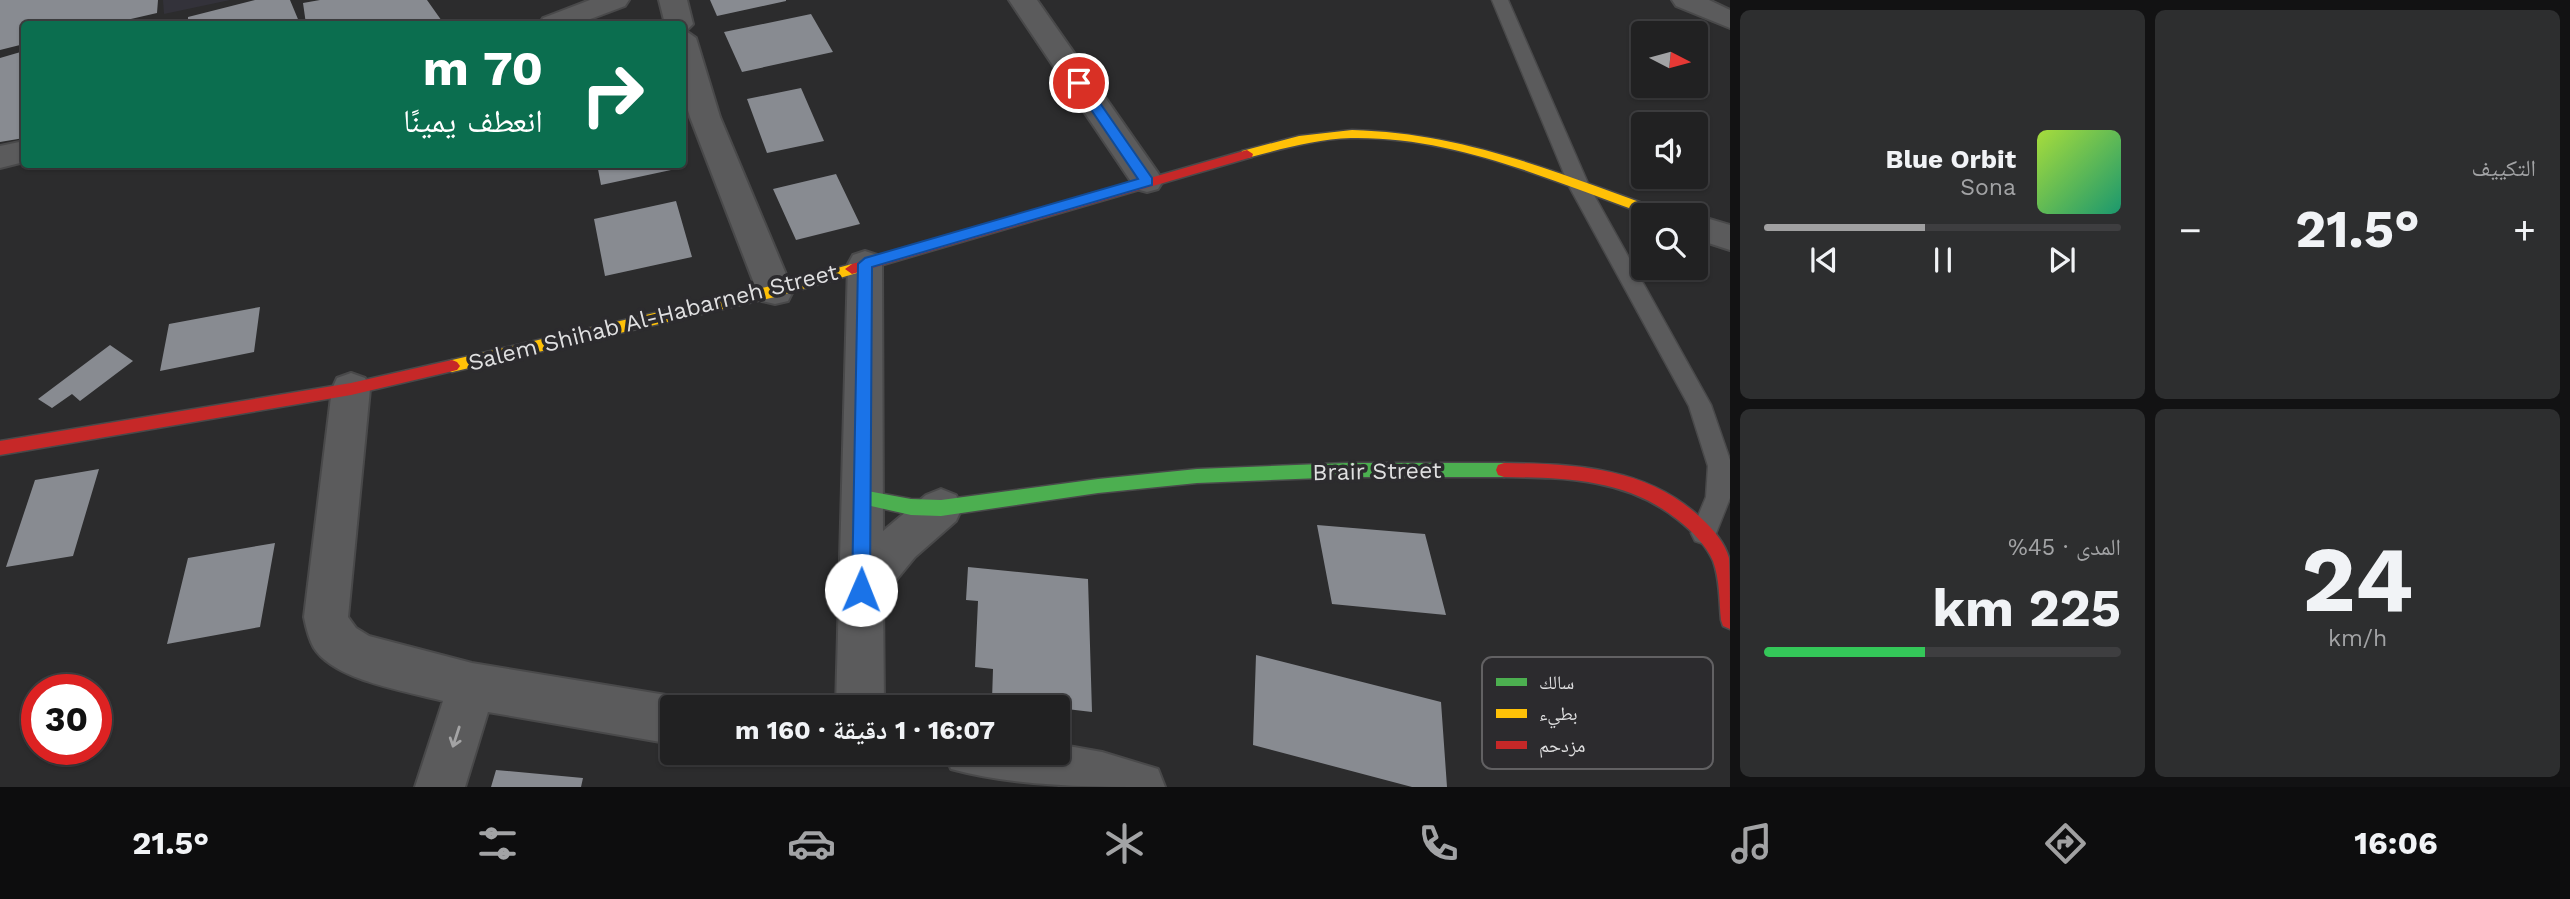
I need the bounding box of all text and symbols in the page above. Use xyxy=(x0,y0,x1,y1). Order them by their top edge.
north arrow xyxy=(1631,21,1708,98)
map controls xyxy=(1631,21,1708,280)
text: 70 m xyxy=(423,39,543,97)
icon: right xyxy=(567,49,658,140)
pin xyxy=(1049,53,1109,113)
icon: arrive xyxy=(1060,64,1098,102)
text: انعطف يمينًا xyxy=(403,102,543,140)
button: sound xyxy=(1631,112,1708,189)
text: Blue Orbit xyxy=(1886,144,2016,174)
text: التكييف xyxy=(2471,155,2536,182)
text: Sona xyxy=(1960,174,2016,201)
text: 21.5° xyxy=(2295,199,2420,260)
button: search xyxy=(1631,203,1708,280)
text: − xyxy=(2179,208,2202,252)
text: + xyxy=(2513,208,2536,252)
icon: previous xyxy=(1805,241,1843,279)
icon: pause xyxy=(1924,241,1962,279)
icon: next xyxy=(2043,241,2081,279)
street label: Salem Shihab Al-Habarneh Street xyxy=(466,258,841,377)
street label: Brair Street xyxy=(1312,457,1442,486)
text: 24 xyxy=(2302,526,2413,633)
text: المدى · 45% xyxy=(2008,534,2121,561)
position arrow xyxy=(824,553,898,627)
text: 225 km xyxy=(1933,578,2121,639)
text: km/h xyxy=(2328,625,2387,652)
legend xyxy=(1482,657,1713,769)
text: سالك xyxy=(1539,671,1574,694)
speed limit sign: 30 xyxy=(21,674,112,765)
text: بطيء xyxy=(1539,702,1578,729)
text: 16:07 · 1 دقيقة · 160 m xyxy=(735,715,995,745)
one-way arrow xyxy=(449,725,461,747)
text: مزدحم xyxy=(1539,734,1585,758)
icon: filters xyxy=(473,819,522,868)
icon: car xyxy=(787,819,836,868)
icon: climate xyxy=(1100,819,1149,868)
icon: phone xyxy=(1414,819,1463,868)
icon: music xyxy=(1727,819,1776,868)
icon: directions xyxy=(2041,819,2090,868)
text: 21.5° xyxy=(132,824,209,862)
text: 16:06 xyxy=(2354,824,2438,862)

